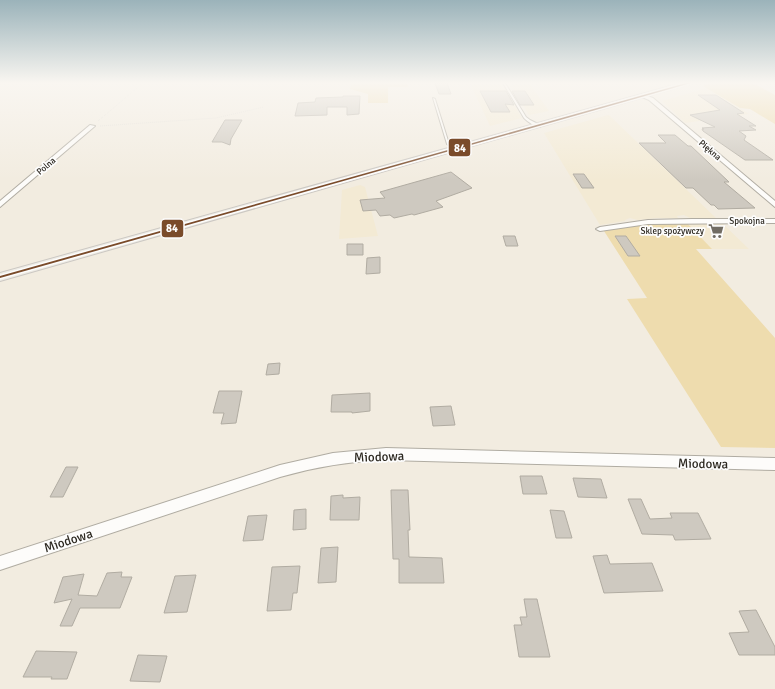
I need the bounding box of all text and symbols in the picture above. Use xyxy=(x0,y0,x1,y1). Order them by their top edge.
line badge: 84 xyxy=(448,138,471,157)
street label: Piękna xyxy=(696,138,723,163)
text: 84 xyxy=(454,142,466,155)
street label: Polna xyxy=(35,155,58,178)
street label: Spokojna xyxy=(729,216,765,227)
line badge: 84 xyxy=(161,219,184,238)
text: 84 xyxy=(166,222,178,235)
supermarket icon: Sklep spożywczy xyxy=(707,222,725,240)
place label: Sklep spożywczy xyxy=(640,226,705,237)
street label: Miodowa xyxy=(354,448,404,466)
street label: Miodowa xyxy=(678,456,728,472)
street label: Miodowa xyxy=(42,526,95,556)

